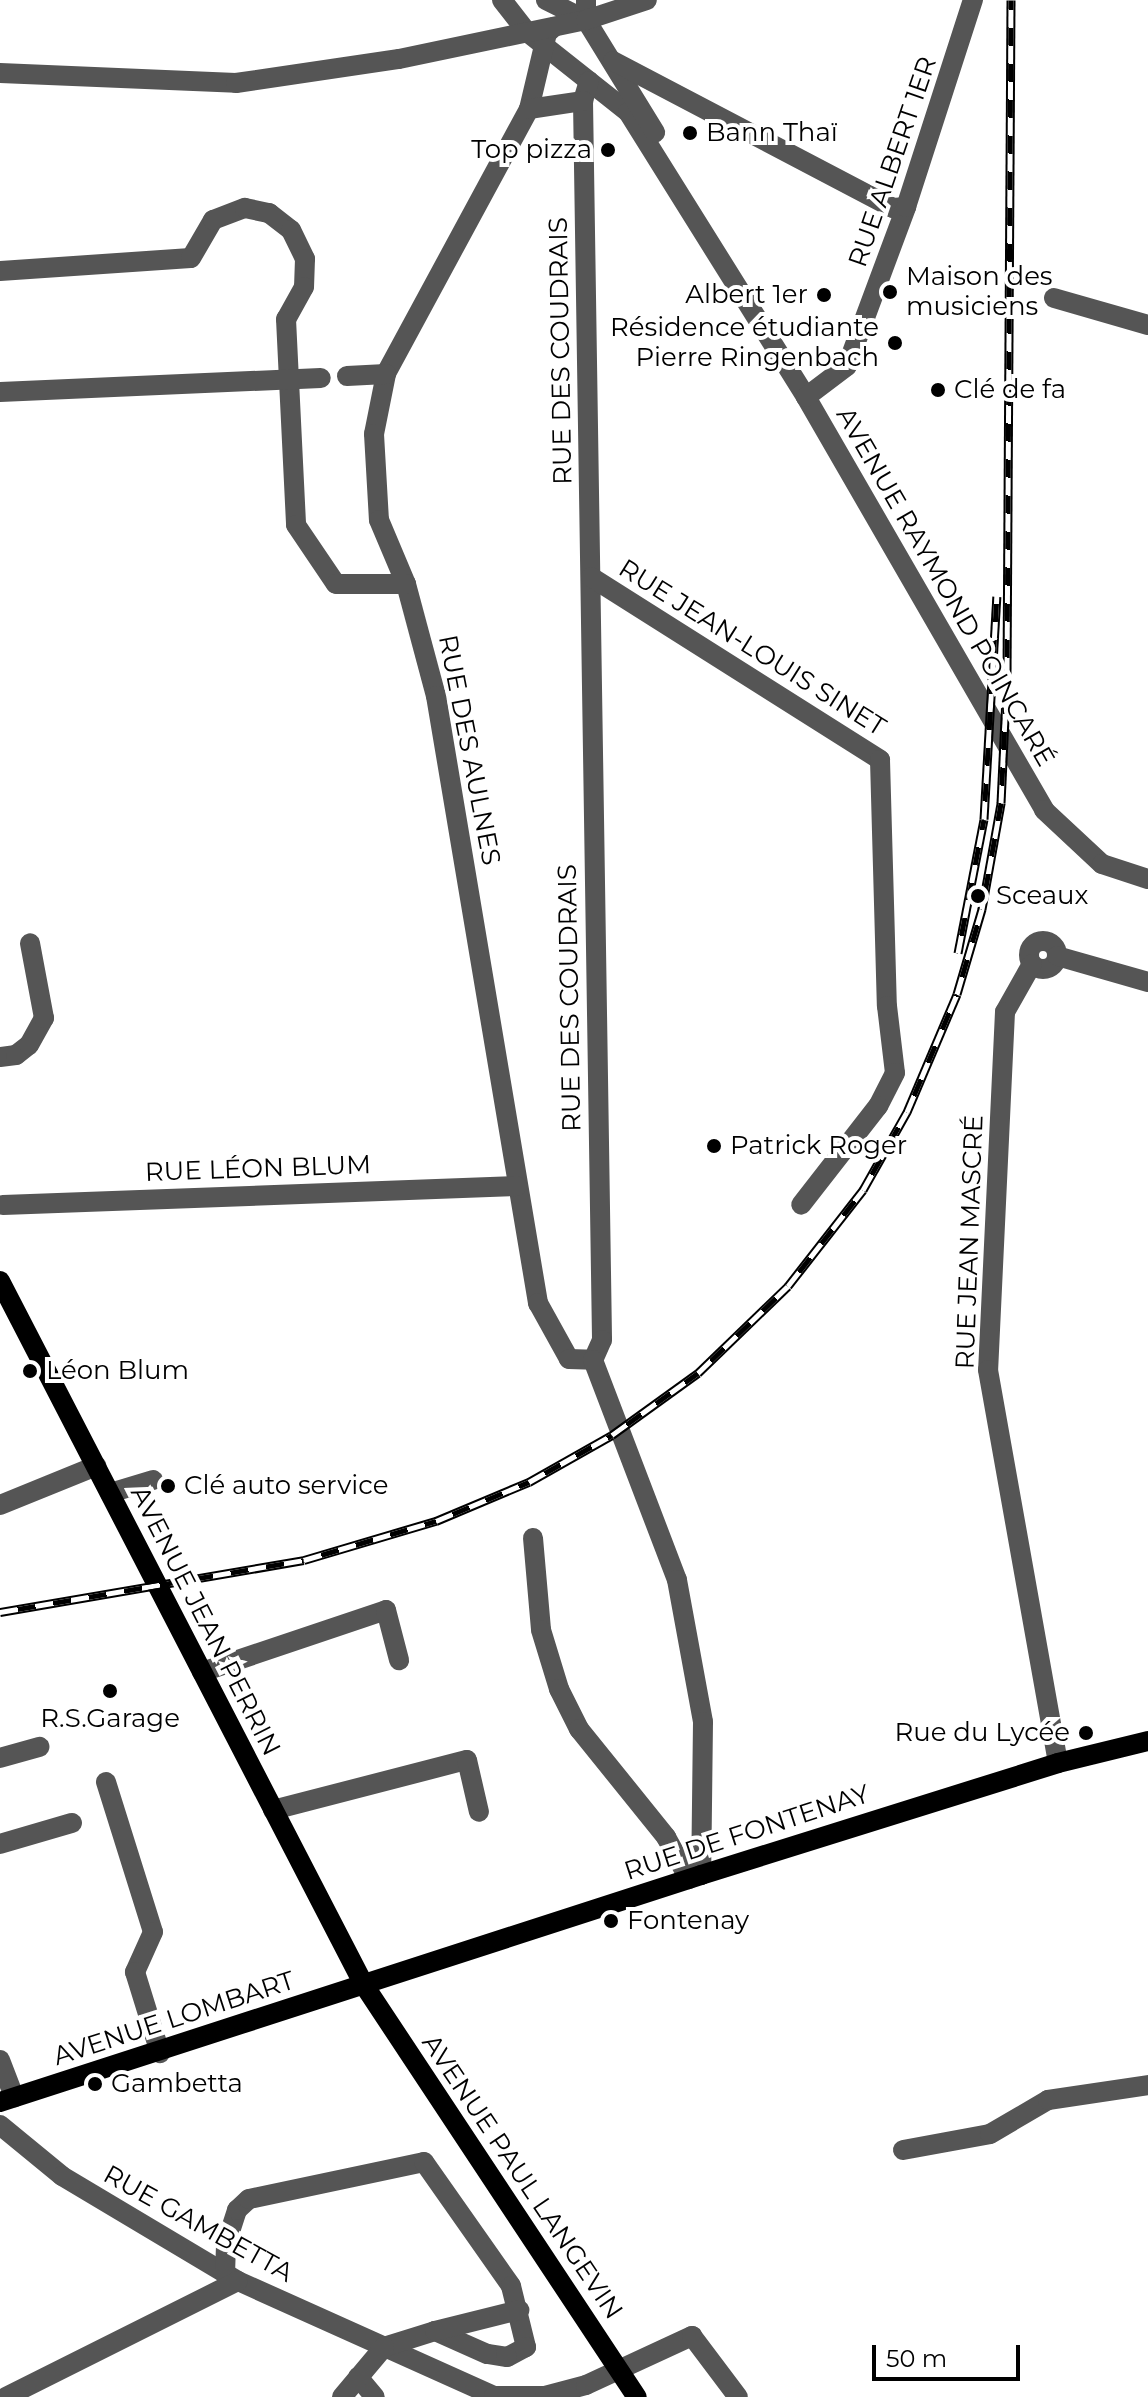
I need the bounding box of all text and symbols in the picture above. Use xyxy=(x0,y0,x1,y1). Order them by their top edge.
street label: RUE ALBERT 1ER xyxy=(842,53,944,271)
place label: Bann Thaï xyxy=(706,117,838,149)
marker: Bann Thaï xyxy=(681,124,699,142)
place label: Top pizza xyxy=(471,134,592,166)
marker: Top pizza xyxy=(599,141,617,159)
street label: RUE DES COUDRAIS xyxy=(543,217,579,485)
place label: Maison des musiciens xyxy=(906,261,1053,322)
place label: Albert 1er xyxy=(685,279,808,311)
marker: Maison des musiciens xyxy=(881,283,899,301)
marker: Albert 1er xyxy=(815,286,833,304)
place label: Résidence étudiante Pierre Ringenbach xyxy=(610,312,879,374)
marker: Résidence étudiante Pierre Ringenbach xyxy=(886,334,904,352)
place label: Clé de fa xyxy=(954,374,1066,406)
marker: Clé de fa xyxy=(929,381,947,399)
street label: AVENUE RAYMOND POINCARÉ xyxy=(829,402,1061,772)
street label: RUE JEAN-LOUIS SINET xyxy=(613,553,891,743)
street label: RUE DES AULNES xyxy=(431,632,507,868)
street label: RUE DES COUDRAIS xyxy=(552,864,588,1132)
place label: Sceaux xyxy=(996,880,1088,912)
marker: Sceaux xyxy=(967,885,989,907)
street label: RUE JEAN MASCRÉ xyxy=(950,1114,990,1370)
place label: Patrick Roger xyxy=(730,1130,907,1162)
marker: Patrick Roger xyxy=(705,1137,723,1155)
street label: RUE LÉON BLUM xyxy=(145,1149,371,1189)
place label: Léon Blum xyxy=(46,1355,189,1387)
marker: Léon Blum xyxy=(21,1362,39,1380)
place label: Clé auto service xyxy=(184,1470,388,1502)
marker: Clé auto service xyxy=(159,1477,177,1495)
street label: AVENUE JEAN PERRIN xyxy=(123,1481,287,1761)
marker: R.S.Garage xyxy=(101,1682,119,1700)
place label: R.S.Garage xyxy=(40,1703,180,1735)
place label: Rue du Lycée xyxy=(894,1717,1070,1749)
marker: Rue du Lycée xyxy=(1077,1724,1095,1742)
street label: RUE DE FONTENAY xyxy=(621,1779,873,1887)
place label: Fontenay xyxy=(627,1905,749,1937)
marker: Fontenay xyxy=(602,1912,620,1930)
street label: AVENUE LOMBART xyxy=(49,1965,299,2073)
street label: AVENUE PAUL LANGEVIN xyxy=(415,2029,629,2325)
place label: Gambetta xyxy=(111,2068,243,2100)
marker: Gambetta xyxy=(86,2075,104,2093)
street label: RUE GAMBETTA xyxy=(98,2159,298,2289)
scale bar xyxy=(876,2329,1024,2379)
text: 50 m xyxy=(886,2344,947,2373)

